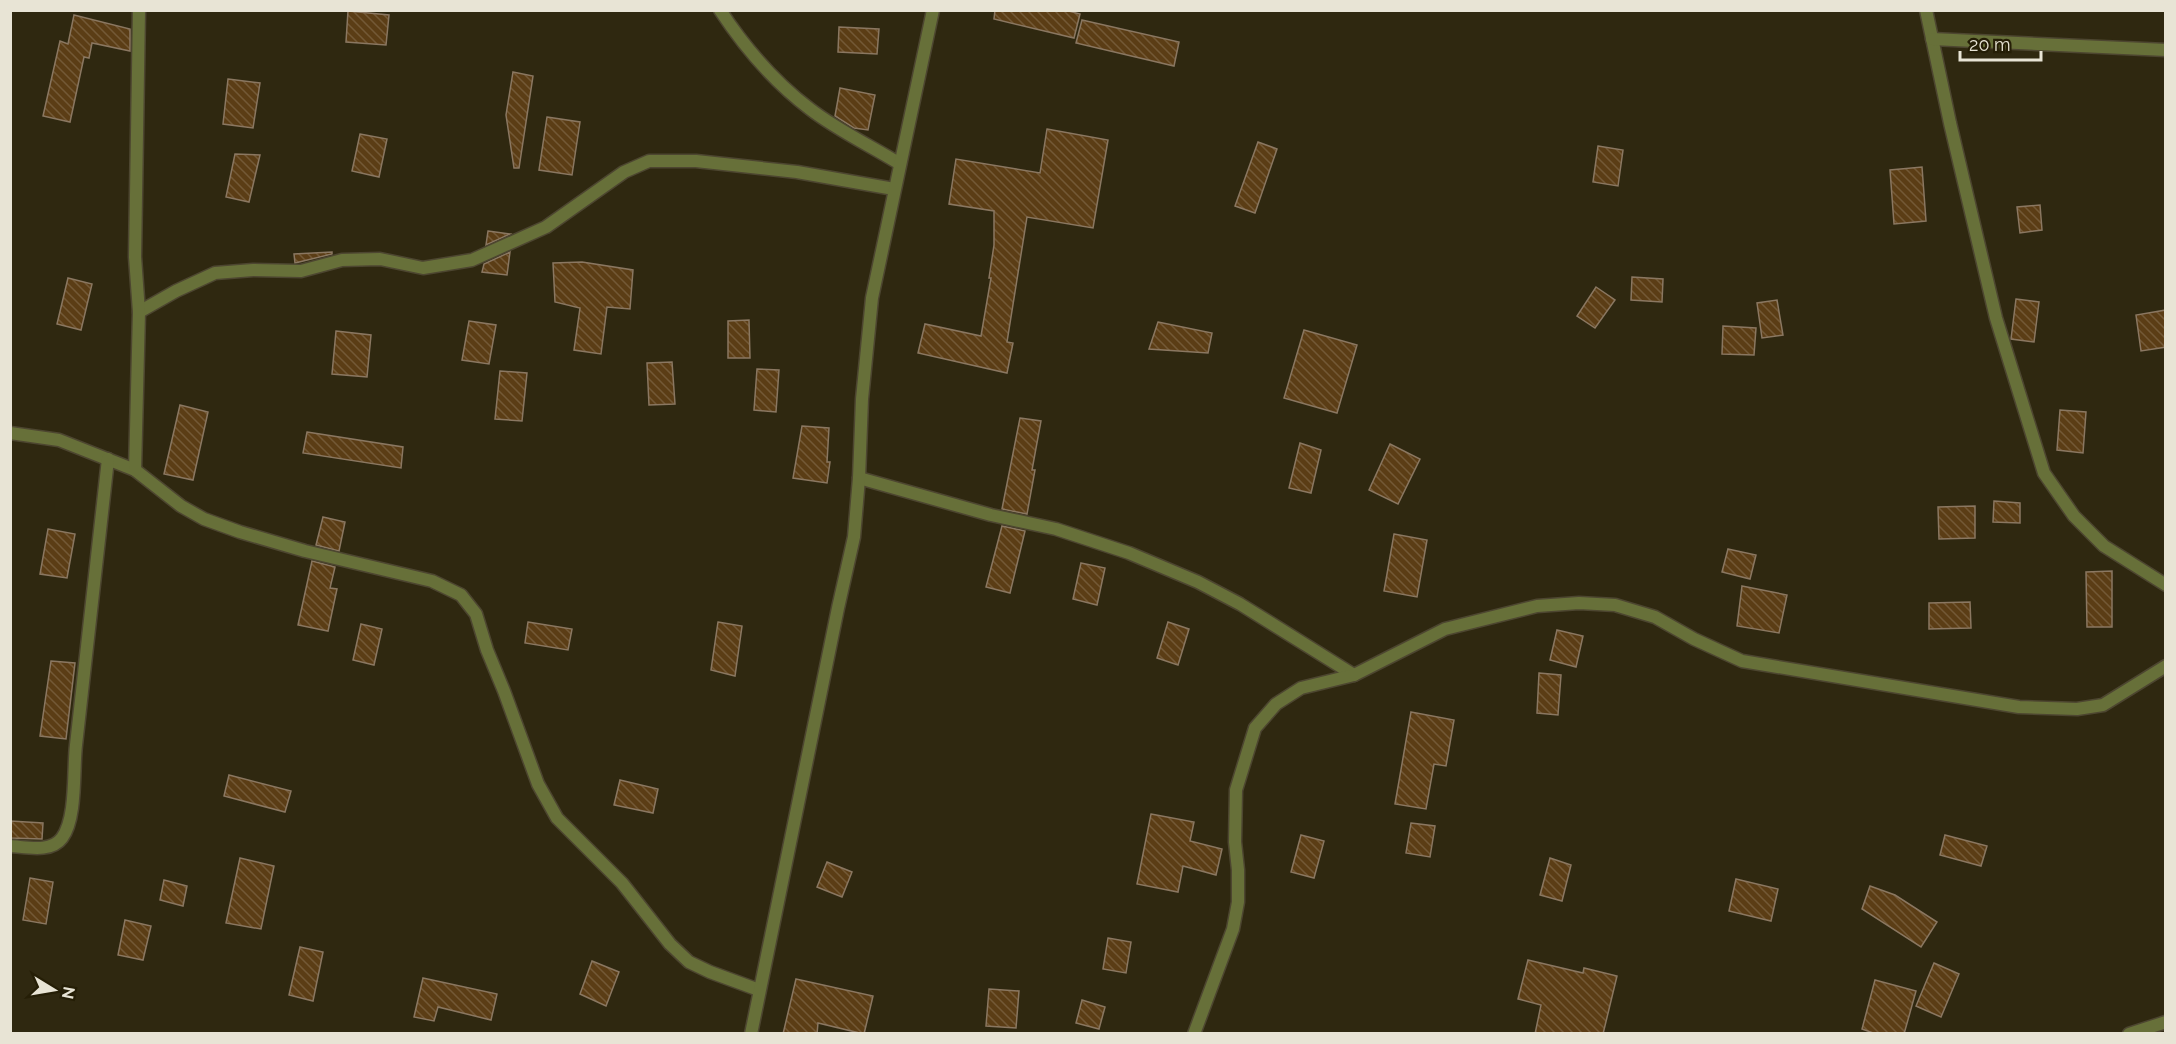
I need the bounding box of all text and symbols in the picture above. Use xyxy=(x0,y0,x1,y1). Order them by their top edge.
scale bar xyxy=(1960,24,2041,62)
text: 20 m xyxy=(1969,34,2011,55)
north arrow xyxy=(24,960,84,1020)
text: N xyxy=(58,985,79,1001)

